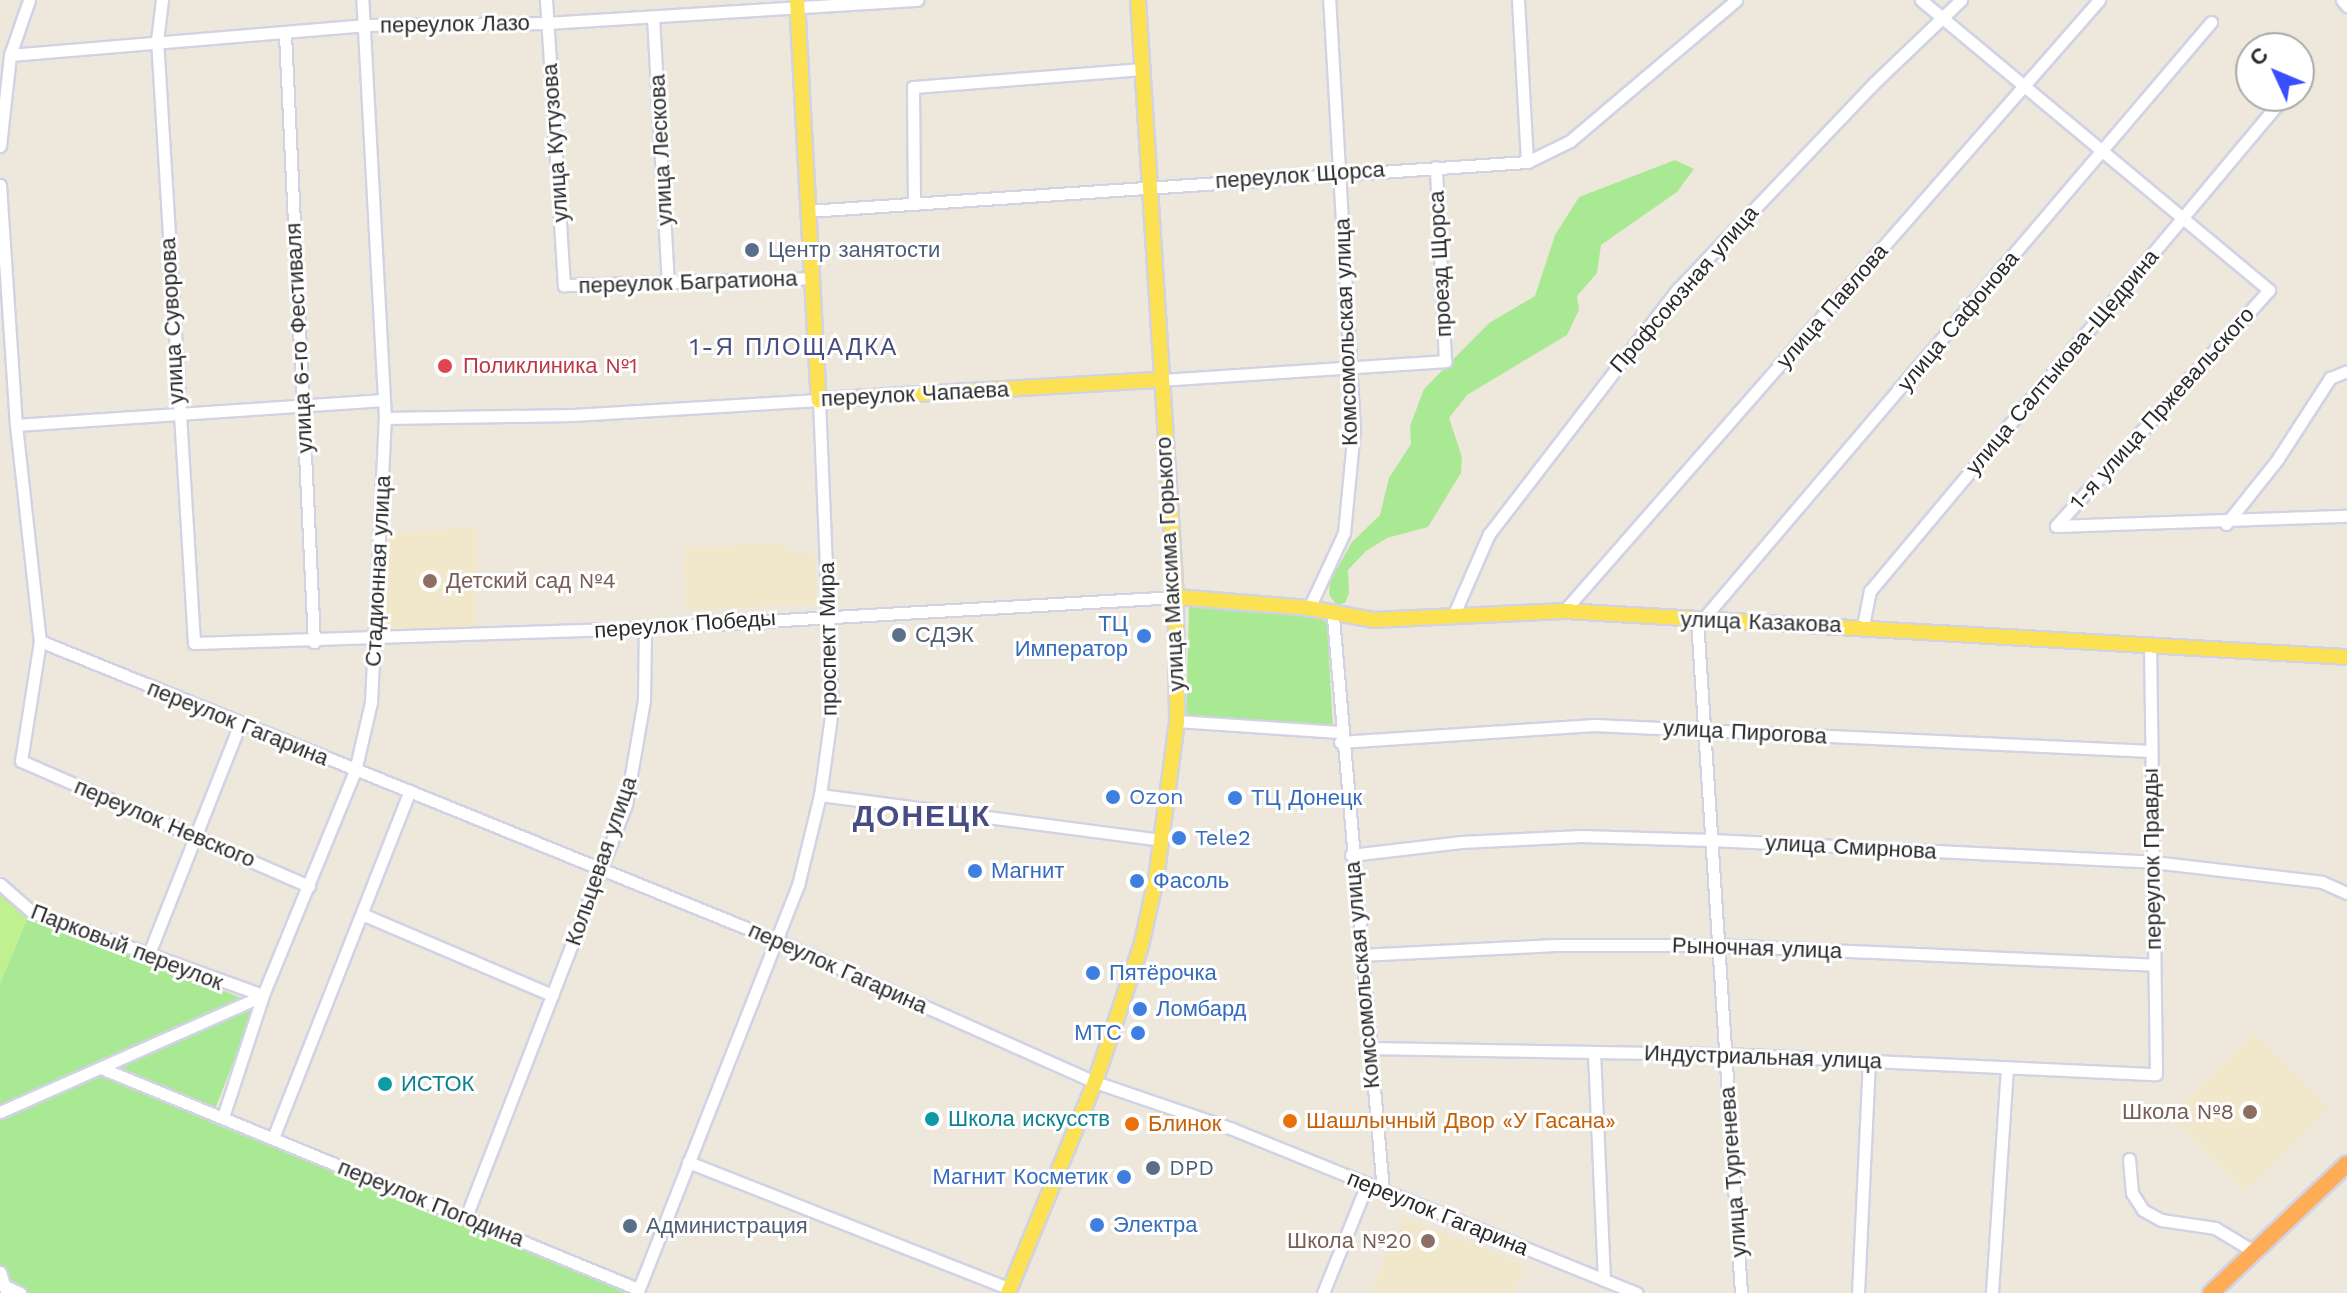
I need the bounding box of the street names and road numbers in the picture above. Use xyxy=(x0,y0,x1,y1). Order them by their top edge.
street label: переулок Лазо xyxy=(380,9,530,39)
street label: улица Кутузова xyxy=(536,63,574,223)
street label: улица Лескова xyxy=(644,74,678,226)
street label: переулок Щорса xyxy=(1214,156,1386,194)
street label: проезд Щорса xyxy=(1423,190,1457,338)
street label: Профсоюзная улица xyxy=(1604,200,1764,378)
street label: Комсомольская улица xyxy=(1329,218,1363,446)
street label: улица 6-го Фестиваля xyxy=(280,222,318,454)
street label: улица Суворова xyxy=(154,237,190,405)
street label: улица Павлова xyxy=(1771,238,1893,374)
street label: улица Салтыкова-Щедрина xyxy=(1960,244,2164,480)
street label: улица Сафонова xyxy=(1892,246,2024,396)
street label: переулок Багратиона xyxy=(578,265,798,299)
street label: 1-я улица Пржевальского xyxy=(2064,301,2260,515)
street label: переулок Чапаева xyxy=(820,376,1010,412)
street label: улица Максима Горького xyxy=(1150,436,1190,692)
street label: Стадионная улица xyxy=(360,475,396,667)
street label: проспект Мира xyxy=(813,562,843,716)
street label: переулок Победы xyxy=(593,604,777,644)
street label: улица Казакова xyxy=(1680,606,1842,638)
street label: переулок Гагарина xyxy=(144,675,332,771)
street label: улица Пирогова xyxy=(1662,715,1828,749)
street label: переулок Правды xyxy=(2137,768,2167,950)
street label: переулок Невского xyxy=(71,773,259,873)
street label: Кольцевая улица xyxy=(560,773,642,949)
street label: улица Смирнова xyxy=(1765,829,1937,865)
street label: Комсомольская улица xyxy=(1339,860,1385,1090)
street label: Парковый переулок xyxy=(27,898,227,996)
street label: переулок Гагарина xyxy=(745,917,931,1019)
street label: Рыночная улица xyxy=(1672,932,1842,964)
street label: Индустриальная улица xyxy=(1644,1040,1882,1074)
street label: улица Тургенева xyxy=(1714,1086,1752,1258)
street label: переулок Погодина xyxy=(334,1154,528,1252)
street label: переулок Гагарина xyxy=(1344,1165,1532,1261)

